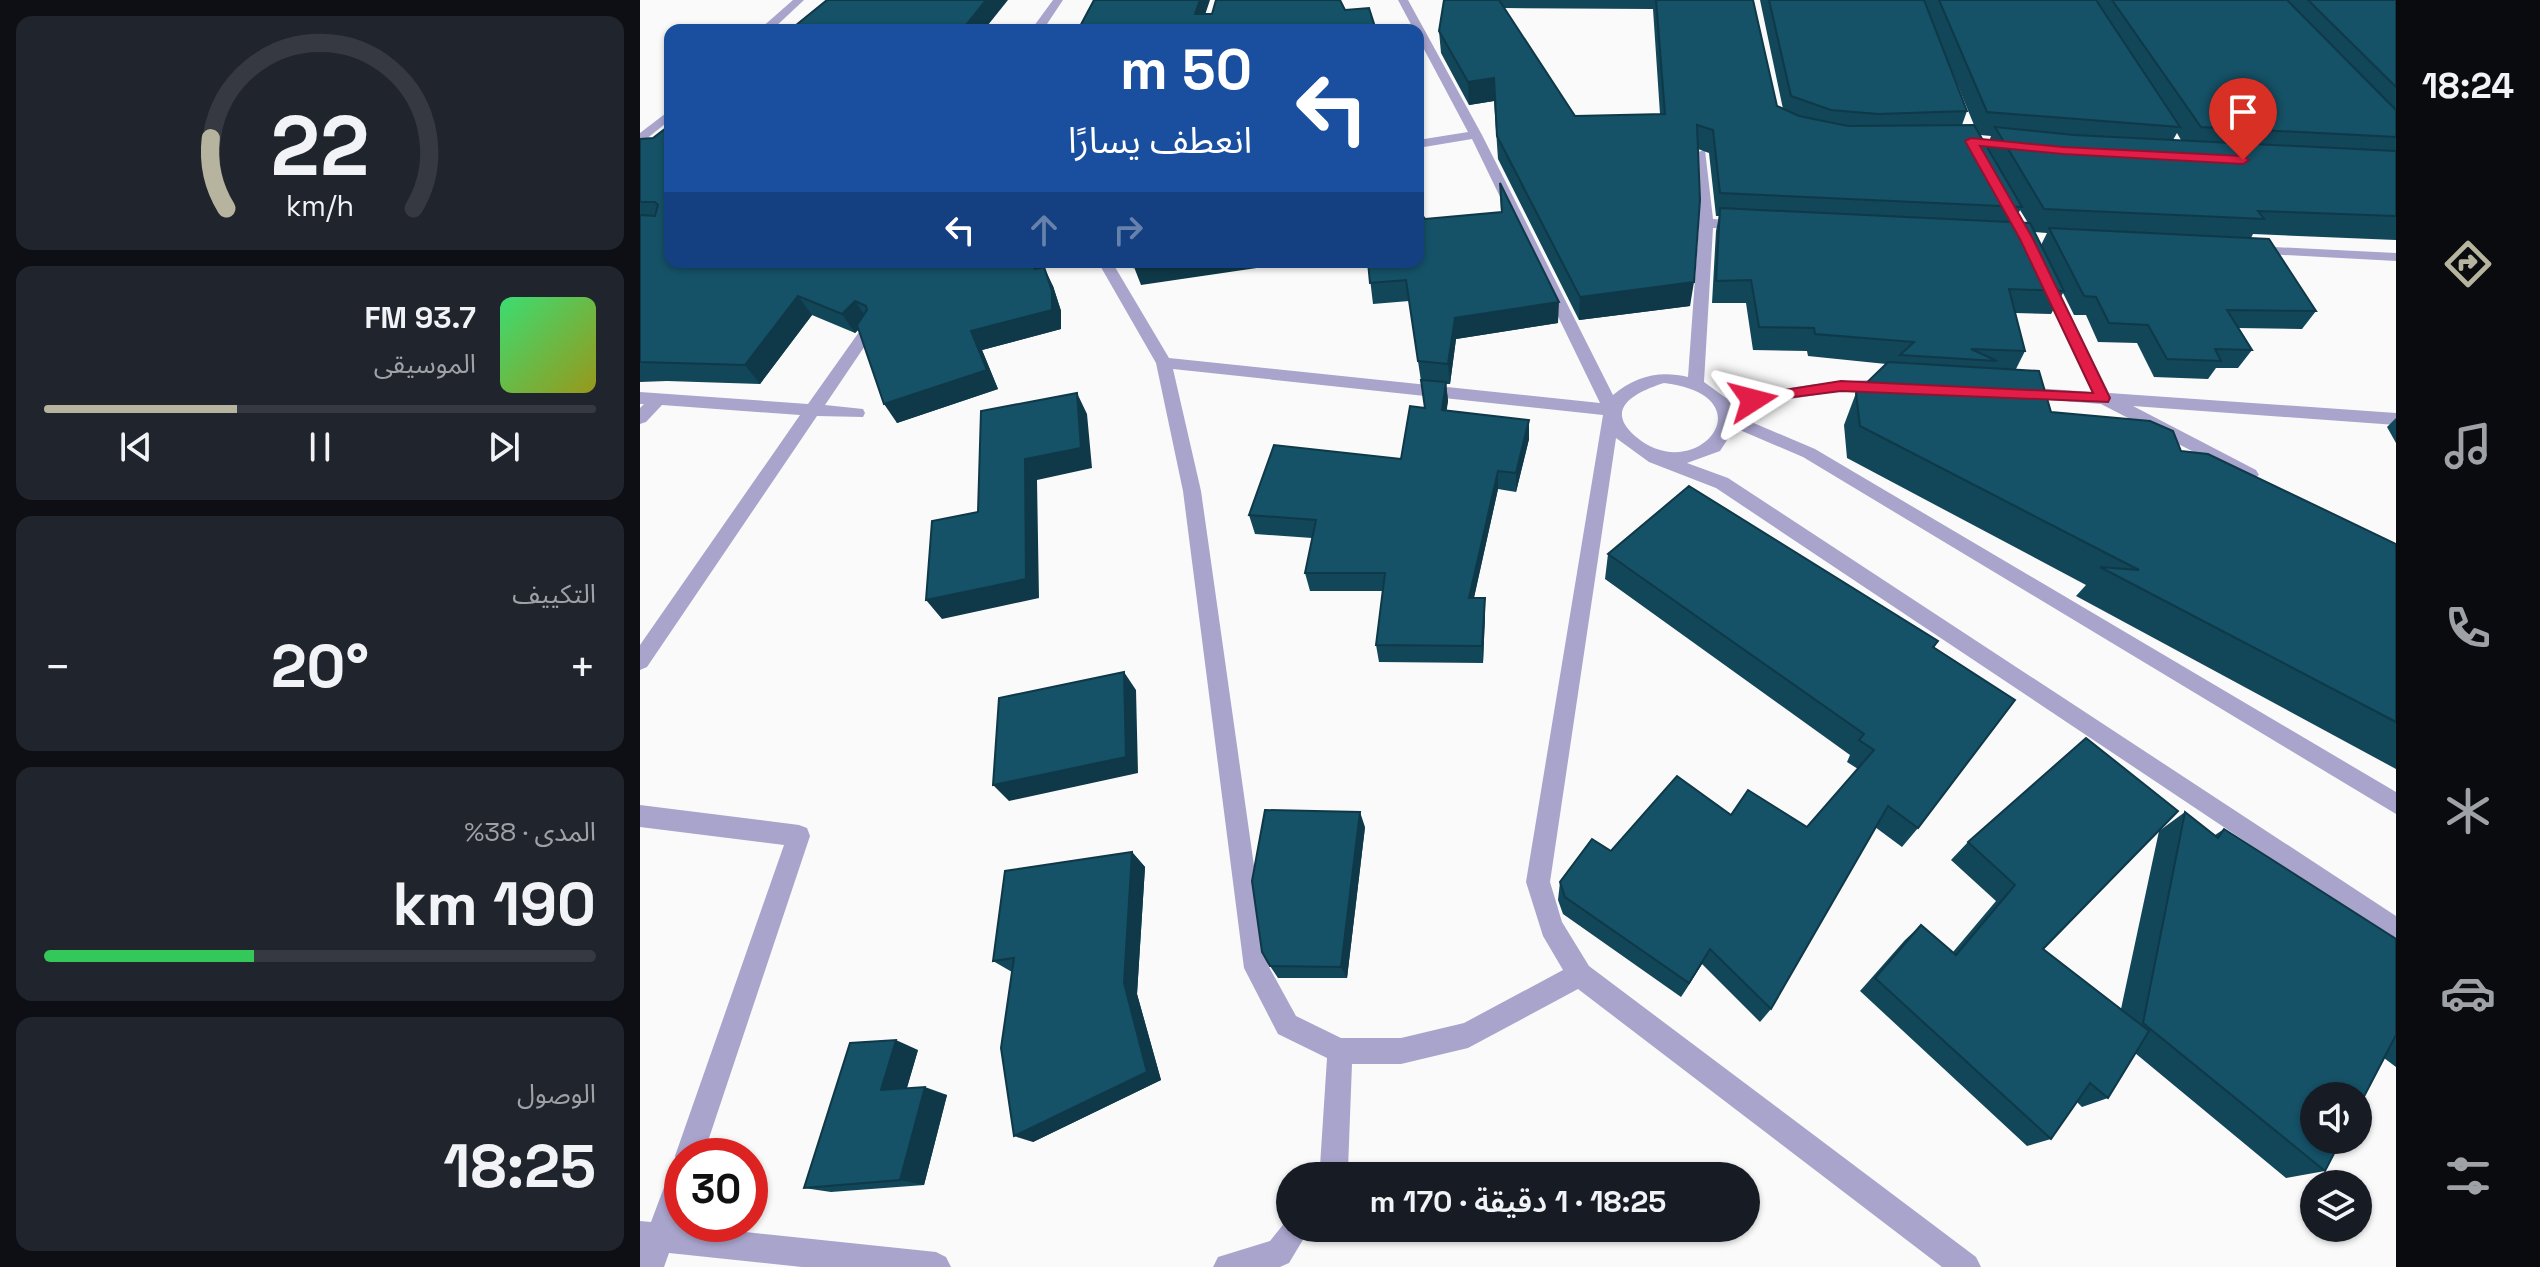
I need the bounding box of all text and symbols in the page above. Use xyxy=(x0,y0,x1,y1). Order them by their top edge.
text: 50 m xyxy=(1120,34,1252,105)
icon: left xyxy=(1280,56,1384,160)
text: 18:24 xyxy=(2422,63,2514,109)
pin xyxy=(2209,78,2277,160)
icon: arrive xyxy=(2221,90,2265,134)
text: 22 xyxy=(271,93,369,199)
text: انعطف يسارًا xyxy=(1068,118,1252,164)
text: km/h xyxy=(286,188,354,224)
icon: left xyxy=(938,208,982,252)
icon: ahead xyxy=(1022,208,1066,252)
icon: right xyxy=(1106,208,1150,252)
icon: directions xyxy=(2440,236,2496,292)
text: 93.7 FM xyxy=(365,298,476,337)
text: الموسيقى xyxy=(374,347,476,381)
position arrow xyxy=(1711,358,1795,442)
icon: music xyxy=(2440,418,2496,474)
icon: previous xyxy=(114,425,158,469)
icon: pause xyxy=(298,425,342,469)
icon: next xyxy=(482,425,526,469)
text: التكييف xyxy=(512,577,596,611)
icon: phone xyxy=(2440,600,2496,656)
text: 20° xyxy=(271,628,369,705)
text: − xyxy=(44,639,71,695)
text: + xyxy=(569,639,596,695)
icon: climate xyxy=(2440,783,2496,839)
text: المدى · 38% xyxy=(464,815,596,849)
text: 190 km xyxy=(393,866,596,943)
icon: car xyxy=(2440,965,2496,1021)
text: الوصول xyxy=(517,1077,596,1111)
map controls xyxy=(2300,1082,2372,1242)
button: sound xyxy=(2300,1082,2372,1154)
text: 18:25 xyxy=(443,1128,596,1205)
speed limit sign: 30 xyxy=(664,1138,768,1242)
icon: filters xyxy=(2440,1148,2496,1204)
button: layers xyxy=(2300,1170,2372,1242)
text: 18:25 · 1 دقيقة · 170 m xyxy=(1370,1182,1666,1221)

